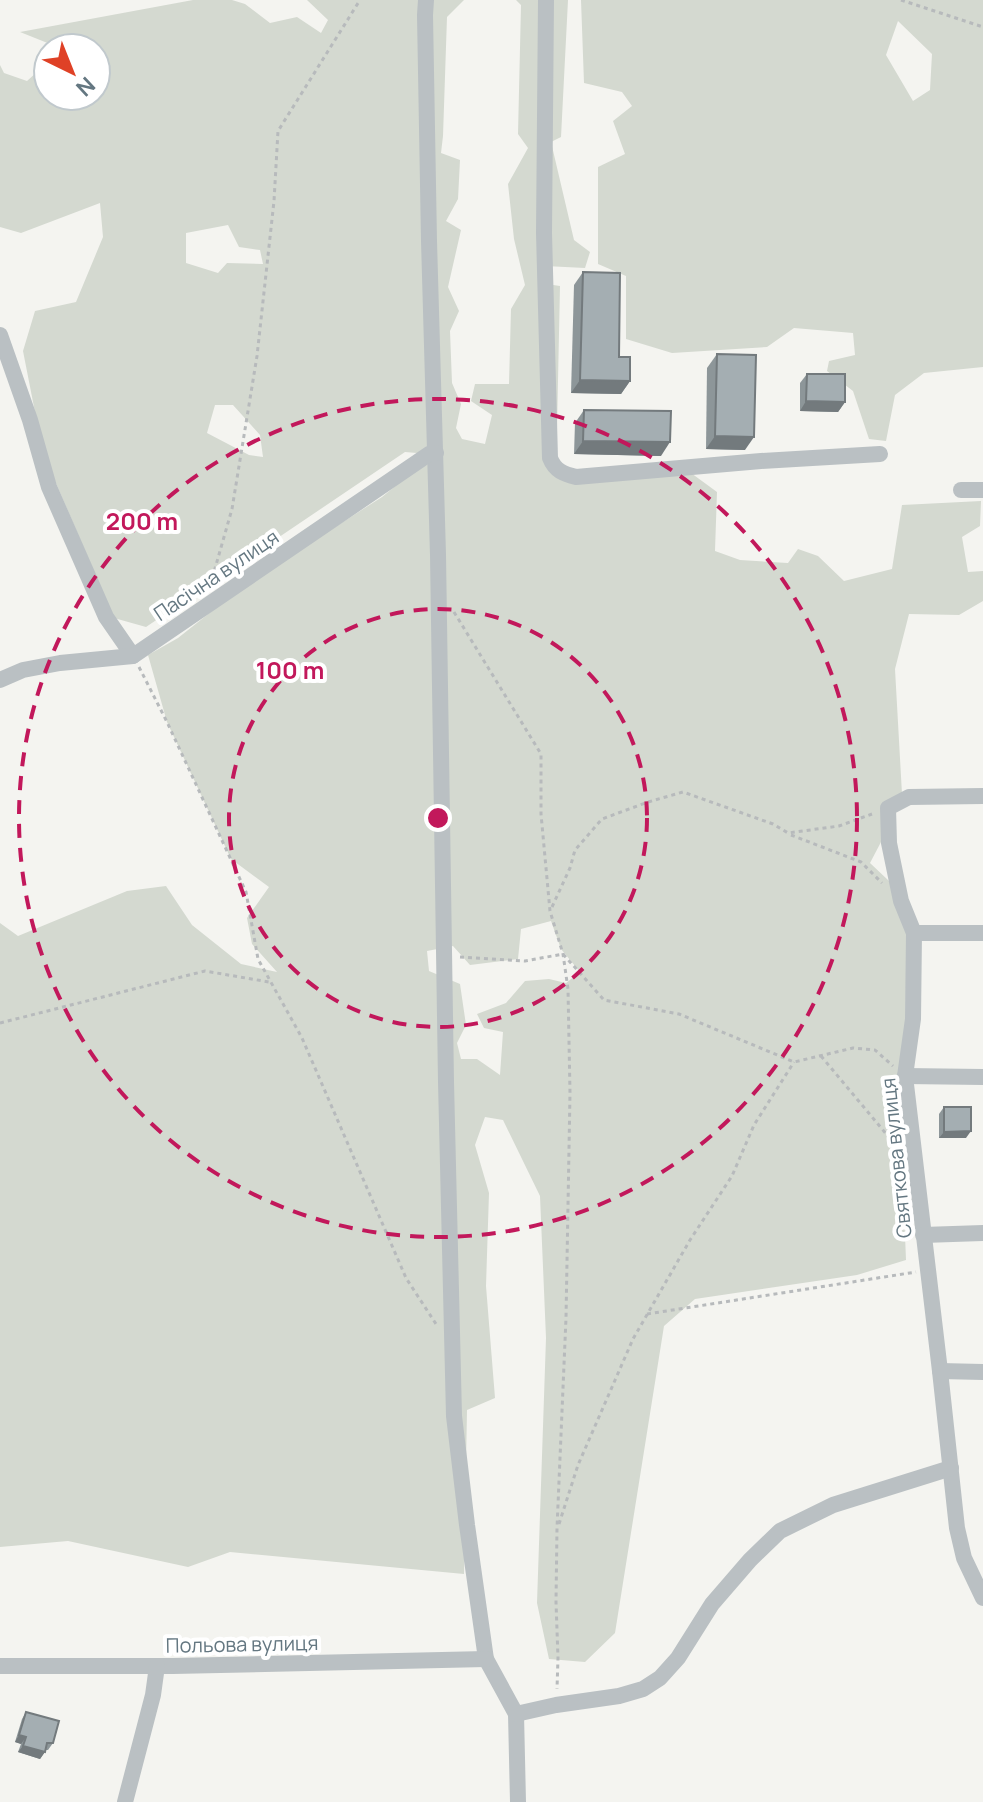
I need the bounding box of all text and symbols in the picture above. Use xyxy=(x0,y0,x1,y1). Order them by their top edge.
north arrow xyxy=(32,32,112,112)
text: N xyxy=(70,70,102,103)
text: 200 m xyxy=(106,504,178,537)
street label: Пасічна вулиця xyxy=(148,523,284,627)
text: 100 m xyxy=(256,653,324,686)
centre of rings xyxy=(424,804,452,832)
street label: Святкова вулиця xyxy=(874,1077,918,1239)
street label: Польова вулиця xyxy=(165,1629,319,1659)

